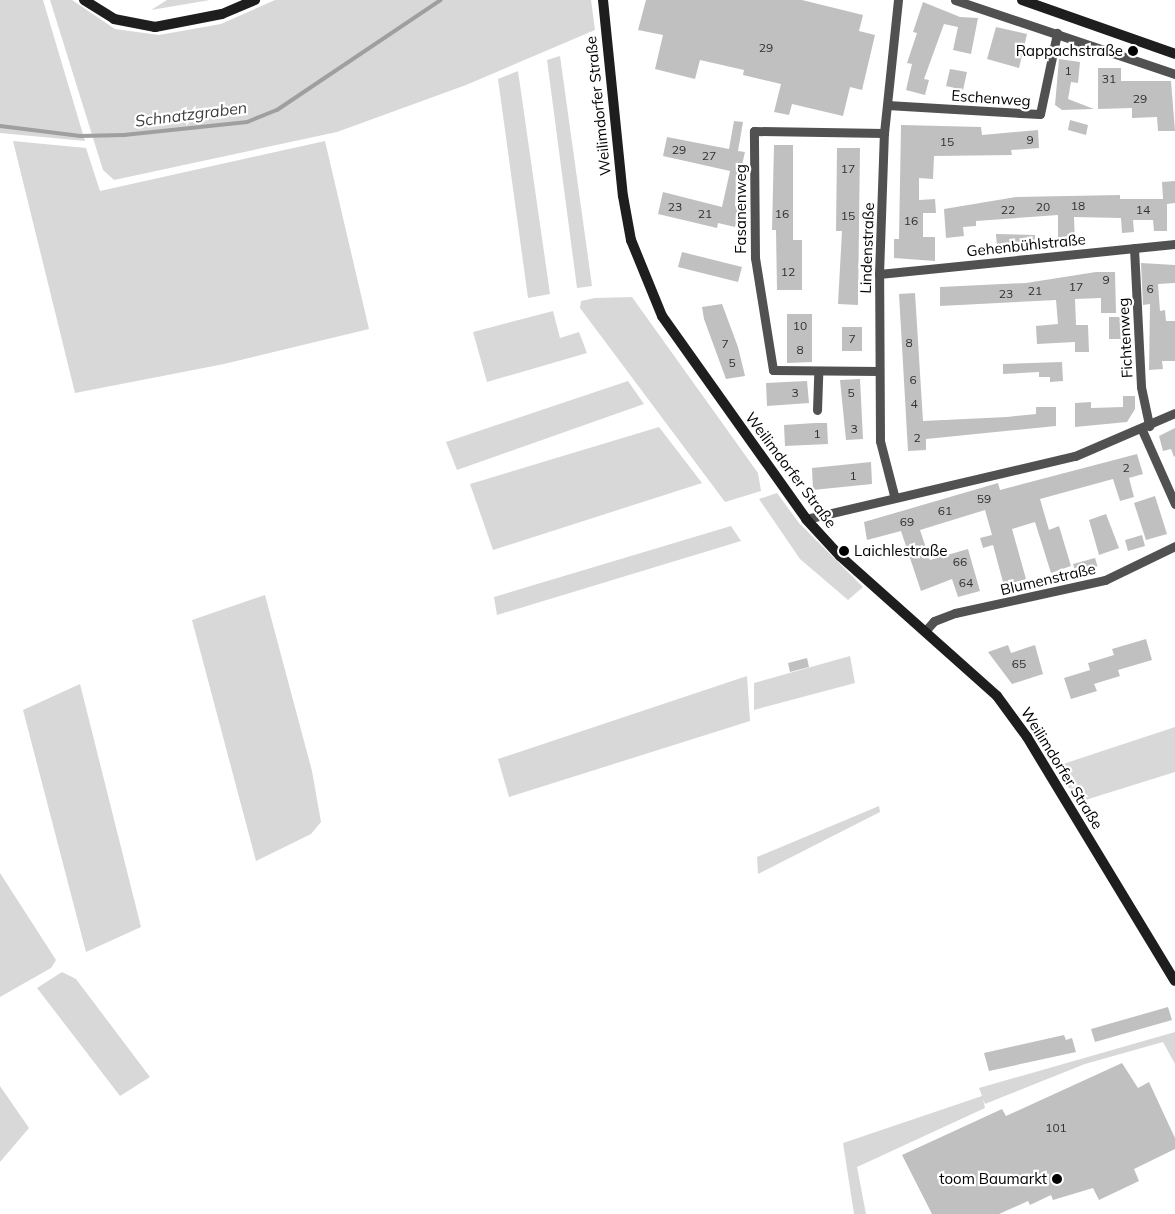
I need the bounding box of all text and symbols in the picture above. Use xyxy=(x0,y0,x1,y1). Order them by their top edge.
street label: Weilimdorfer Straße xyxy=(582,35,614,177)
house number: 29 xyxy=(759,41,773,55)
place label: Rappachstraße xyxy=(1016,42,1123,60)
marker: Rappachstraße xyxy=(1127,45,1139,57)
house number: 1 xyxy=(1064,64,1072,78)
house number: 31 xyxy=(1102,72,1116,86)
street label: Eschenweg xyxy=(951,86,1031,110)
house number: 29 xyxy=(1133,92,1147,106)
water label: Schnatzgraben xyxy=(134,98,248,130)
house number: 9 xyxy=(1026,133,1034,147)
house number: 15 xyxy=(940,135,954,149)
house number: 29 xyxy=(672,143,686,157)
house number: 27 xyxy=(702,149,716,163)
house number: 17 xyxy=(841,162,855,176)
street label: Fasanenweg xyxy=(732,164,750,254)
house number: 18 xyxy=(1071,199,1085,213)
house number: 23 xyxy=(668,200,682,214)
house number: 20 xyxy=(1036,200,1050,214)
street label: Lindenstraße xyxy=(856,202,878,294)
house number: 22 xyxy=(1001,203,1015,217)
house number: 14 xyxy=(1136,203,1150,217)
house number: 21 xyxy=(698,207,712,221)
house number: 16 xyxy=(775,207,789,221)
house number: 15 xyxy=(841,209,855,223)
house number: 16 xyxy=(904,214,918,228)
street label: Gehenbühlstraße xyxy=(966,230,1086,260)
house number: 12 xyxy=(781,265,795,279)
house number: 9 xyxy=(1102,273,1110,287)
house number: 17 xyxy=(1069,280,1083,294)
house number: 6 xyxy=(1146,282,1154,296)
house number: 21 xyxy=(1028,284,1042,298)
house number: 23 xyxy=(999,287,1013,301)
street label: Fichtenweg xyxy=(1114,297,1136,379)
house number: 10 xyxy=(793,319,807,333)
house number: 7 xyxy=(848,332,856,346)
house number: 8 xyxy=(905,336,913,350)
house number: 7 xyxy=(721,337,729,351)
house number: 8 xyxy=(796,343,804,357)
house number: 5 xyxy=(728,356,736,370)
house number: 6 xyxy=(909,373,917,387)
house number: 3 xyxy=(791,386,799,400)
house number: 5 xyxy=(847,386,855,400)
house number: 4 xyxy=(910,397,918,411)
street label: Weilimdorfer Straße xyxy=(742,409,840,531)
house number: 3 xyxy=(850,422,858,436)
house number: 1 xyxy=(813,427,821,441)
house number: 2 xyxy=(913,431,921,445)
house number: 2 xyxy=(1122,461,1130,475)
house number: 1 xyxy=(849,469,857,483)
house number: 59 xyxy=(977,492,991,506)
house number: 61 xyxy=(938,504,952,518)
house number: 69 xyxy=(900,515,914,529)
place label: Laichlestraße xyxy=(854,542,947,560)
marker: Laichlestraße xyxy=(838,545,850,557)
house number: 66 xyxy=(953,555,967,569)
street label: Blumenstraße xyxy=(999,559,1097,599)
house number: 64 xyxy=(959,576,973,590)
house number: 65 xyxy=(1012,657,1026,671)
street label: Weilimdorfer Straße xyxy=(1017,704,1107,832)
house number: 101 xyxy=(1045,1121,1067,1135)
place label: toom Baumarkt xyxy=(939,1170,1047,1188)
marker: toom Baumarkt xyxy=(1051,1173,1063,1185)

